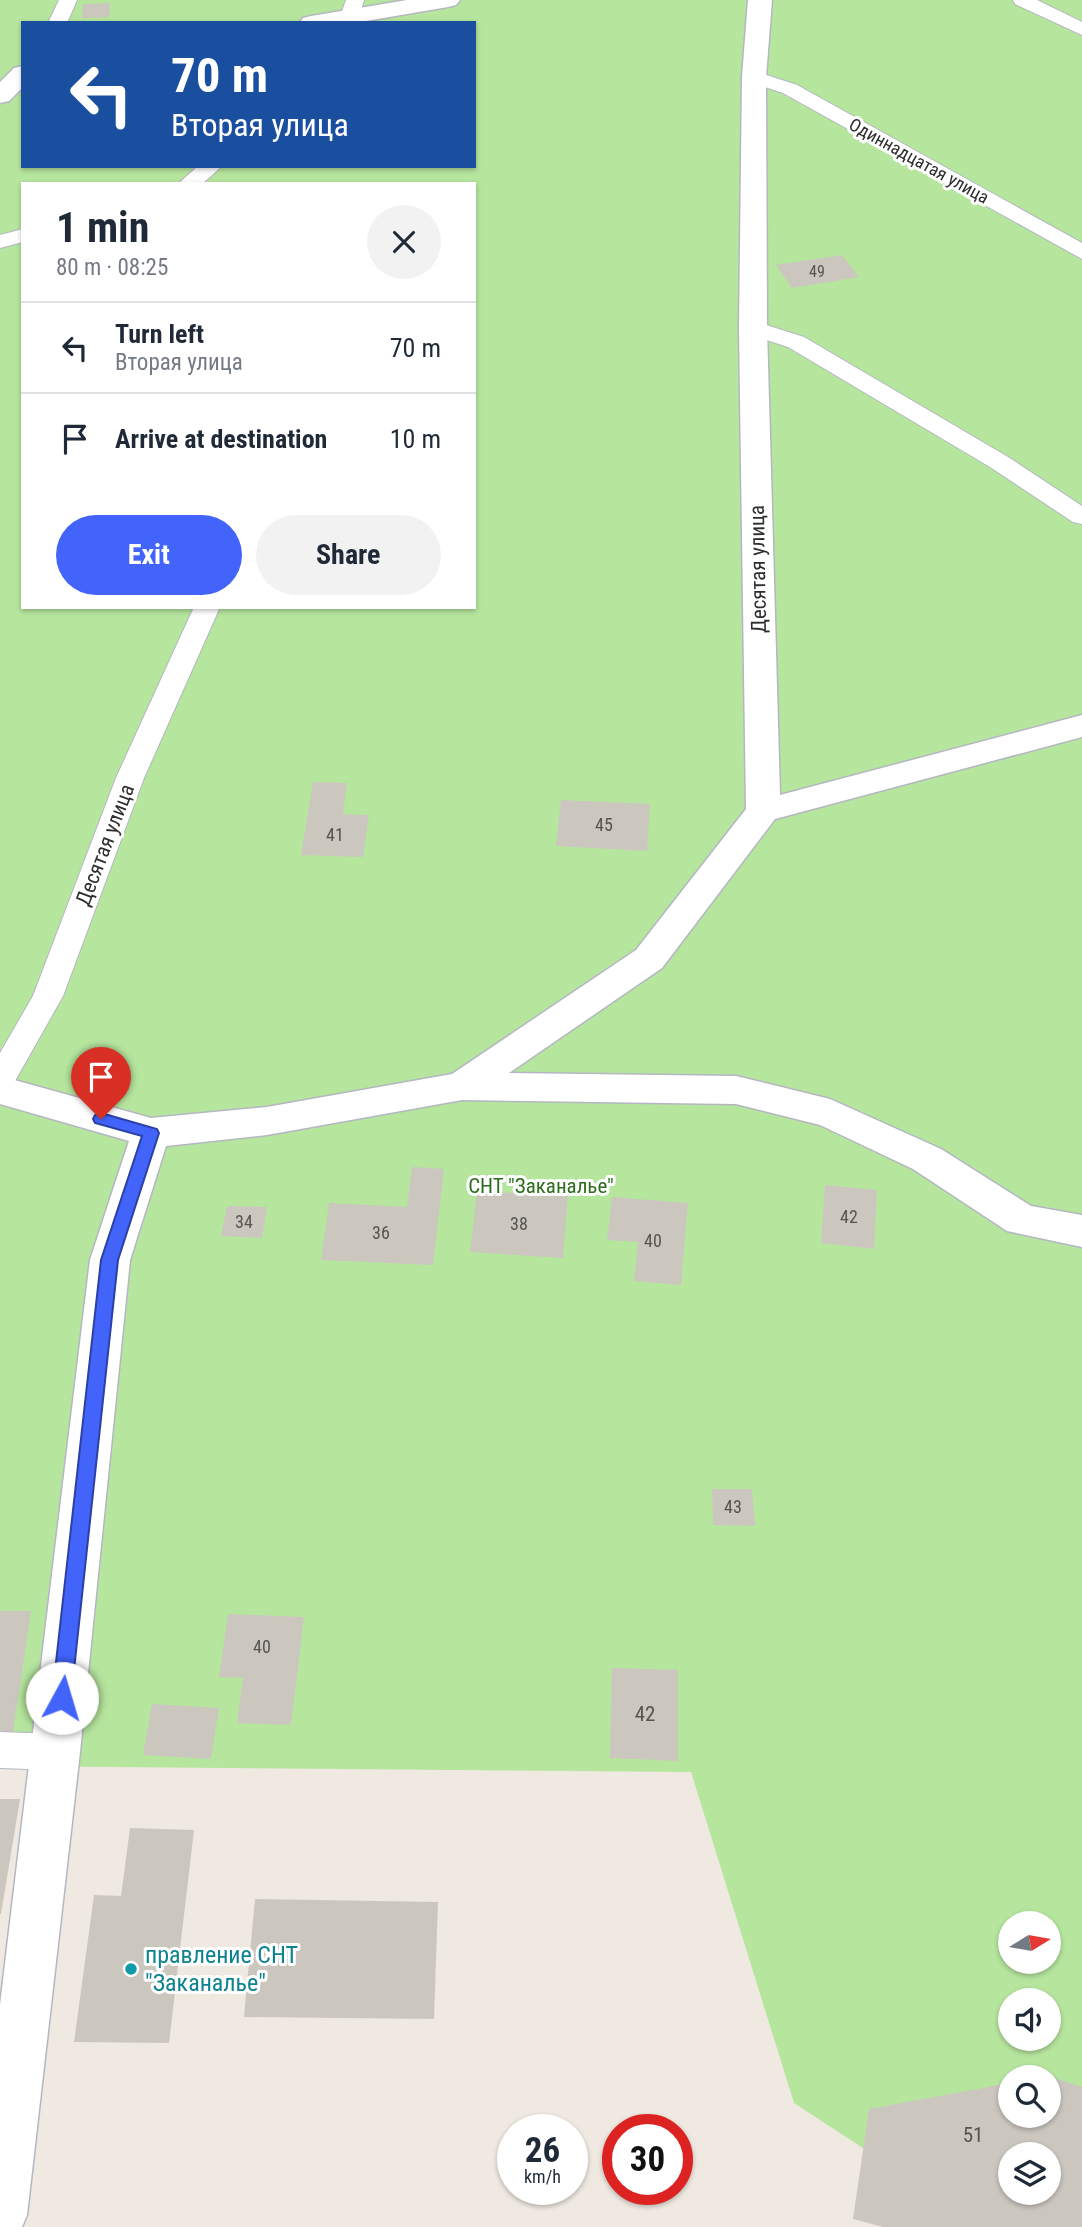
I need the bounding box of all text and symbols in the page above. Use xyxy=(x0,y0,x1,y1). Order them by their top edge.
text: 70 m xyxy=(171,47,268,104)
icon: left xyxy=(56,49,147,140)
text: Вторая улица xyxy=(171,106,349,144)
street label: Одиннадцатая улица xyxy=(846,113,993,208)
text: 1 min xyxy=(56,203,149,252)
button: close xyxy=(367,205,441,279)
text: 80 m · 08:25 xyxy=(56,254,168,281)
house number: 49 xyxy=(809,262,825,281)
text: Turn left xyxy=(115,319,204,349)
icon: left xyxy=(56,329,94,367)
text: 70 m xyxy=(390,333,441,363)
text: Вторая улица xyxy=(115,349,243,376)
icon: arrive xyxy=(56,420,94,458)
text: Arrive at destination xyxy=(115,424,327,454)
text: 10 m xyxy=(390,424,441,454)
street label: Десятая улица xyxy=(745,505,771,633)
button: Exit xyxy=(56,515,242,595)
button: Share xyxy=(256,515,441,595)
street label: Десятая улица xyxy=(71,781,139,909)
house number: 45 xyxy=(595,814,613,835)
house number: 41 xyxy=(326,824,344,845)
pin xyxy=(71,1047,131,1119)
icon: arrive xyxy=(82,1058,120,1096)
park label: СНТ "Заканалье" xyxy=(468,1174,614,1198)
house number: 42 xyxy=(840,1206,858,1227)
house number: 34 xyxy=(235,1211,253,1232)
house number: 38 xyxy=(510,1213,528,1234)
house number: 36 xyxy=(372,1222,390,1243)
house number: 40 xyxy=(644,1230,662,1251)
house number: 43 xyxy=(724,1496,742,1517)
house number: 40 xyxy=(253,1636,271,1657)
position arrow xyxy=(25,1661,99,1735)
house number: 42 xyxy=(635,1702,655,1726)
north arrow xyxy=(998,1911,1060,1974)
map controls xyxy=(998,1911,1061,2205)
place label: правление СНТ "Заканалье" xyxy=(145,1941,298,1997)
marker: правление СНТ "Заканалье" xyxy=(123,1961,139,1977)
button: sound xyxy=(998,1988,1061,2051)
button: search xyxy=(998,2065,1061,2128)
speed limit sign: 30 xyxy=(602,2114,693,2205)
house number: 51 xyxy=(963,2123,983,2147)
text: 26 xyxy=(525,2130,560,2171)
button: layers xyxy=(998,2142,1061,2205)
text: km/h xyxy=(524,2166,561,2187)

